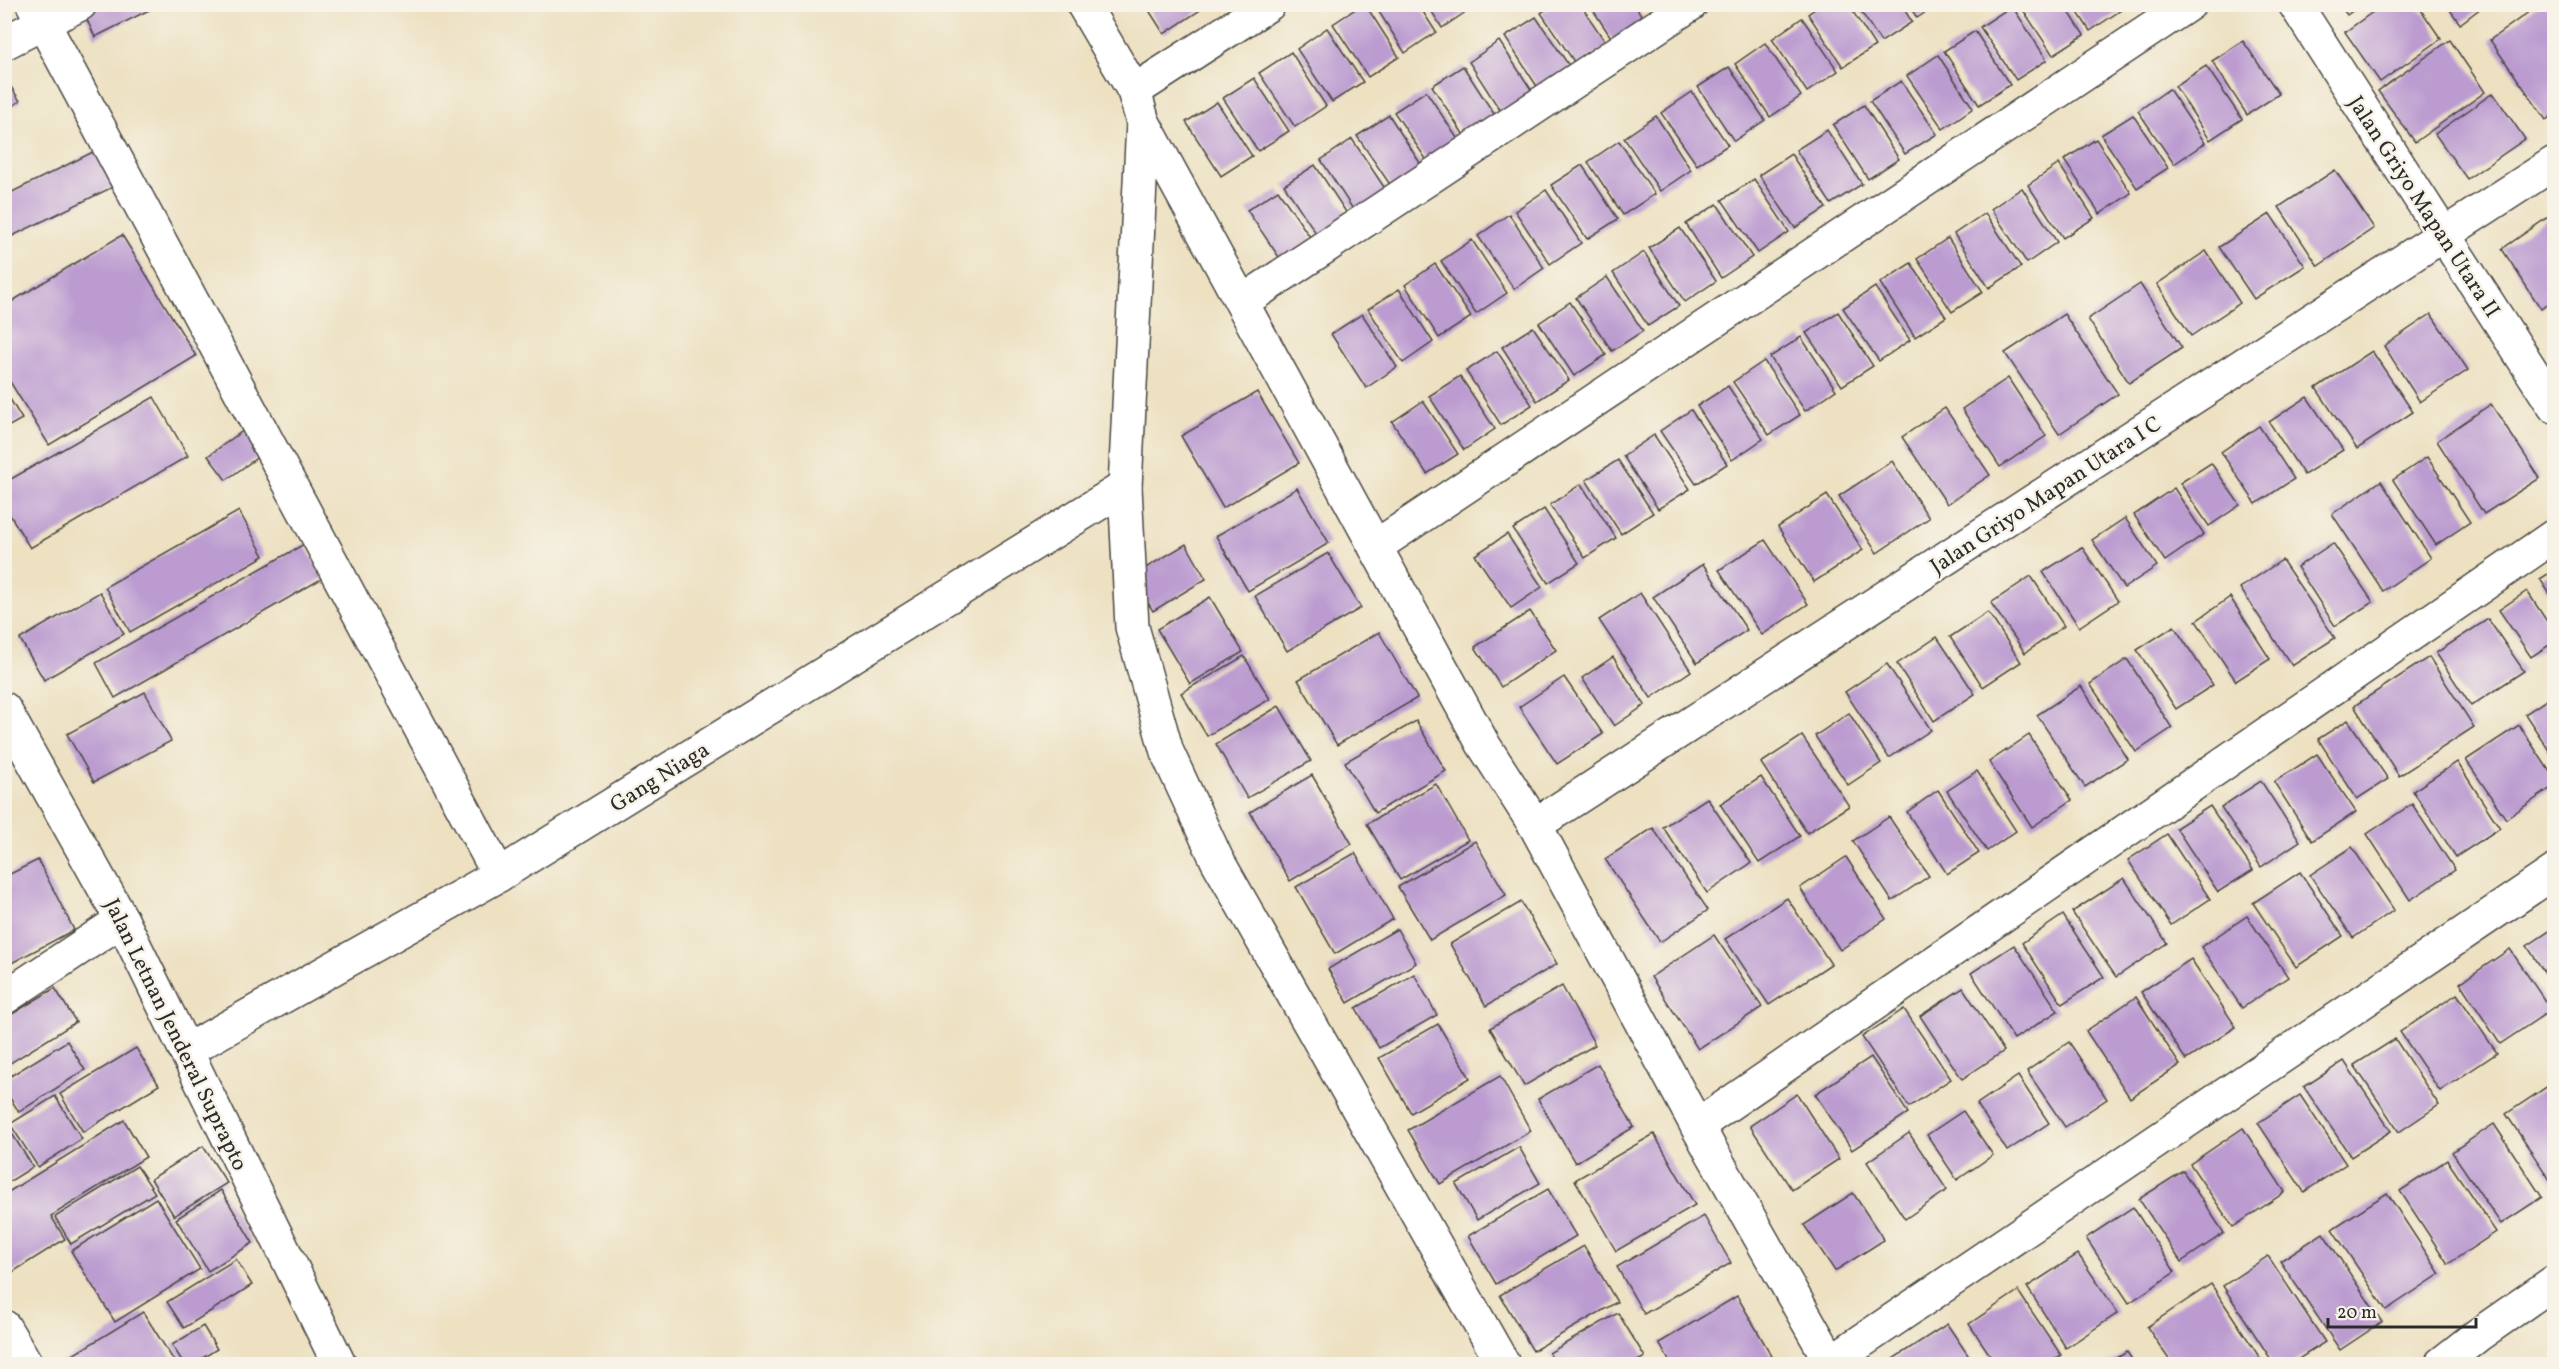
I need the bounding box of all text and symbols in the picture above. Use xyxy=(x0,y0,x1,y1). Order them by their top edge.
street label: Jalan Griyo Mapan Utara II xyxy=(2339,90,2506,324)
street label: Jalan Griyo Mapan Utara I C xyxy=(1925,410,2168,583)
street label: Gang Niaga xyxy=(605,735,716,821)
street label: Jalan Letnan Jenderal Suprapto xyxy=(95,894,254,1176)
scale bar xyxy=(2328,1291,2476,1329)
text: 20 m xyxy=(2337,1301,2377,1326)

